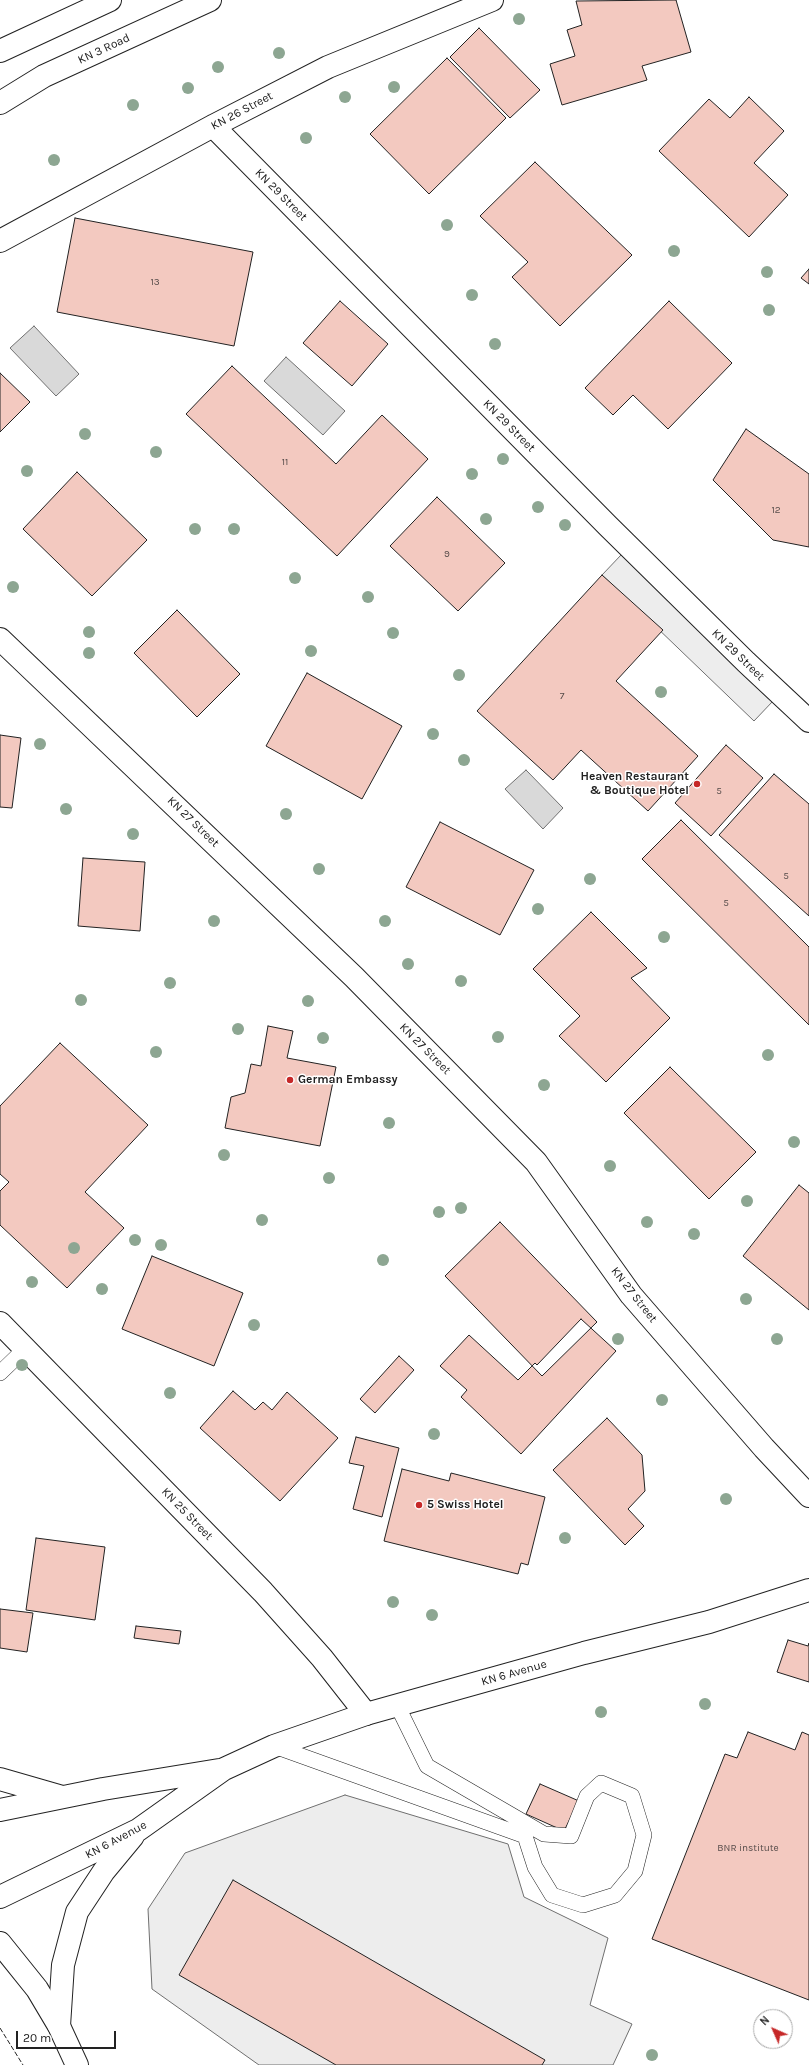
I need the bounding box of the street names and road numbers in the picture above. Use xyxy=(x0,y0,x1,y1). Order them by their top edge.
street label: KN 3 Road xyxy=(76,31,132,67)
street label: KN 26 Street xyxy=(209,89,275,133)
street label: KN 29 Street xyxy=(252,166,310,224)
street label: KN 29 Street xyxy=(480,397,538,455)
street label: KN 29 Street xyxy=(709,626,767,684)
street label: KN 27 Street xyxy=(164,794,222,850)
street label: KN 27 Street xyxy=(396,1020,454,1078)
street label: KN 27 Street xyxy=(608,1264,660,1326)
street label: KN 25 Street xyxy=(158,1485,216,1543)
street label: KN 6 Avenue xyxy=(480,1657,548,1689)
street label: KN 6 Avenue xyxy=(83,1818,149,1862)

